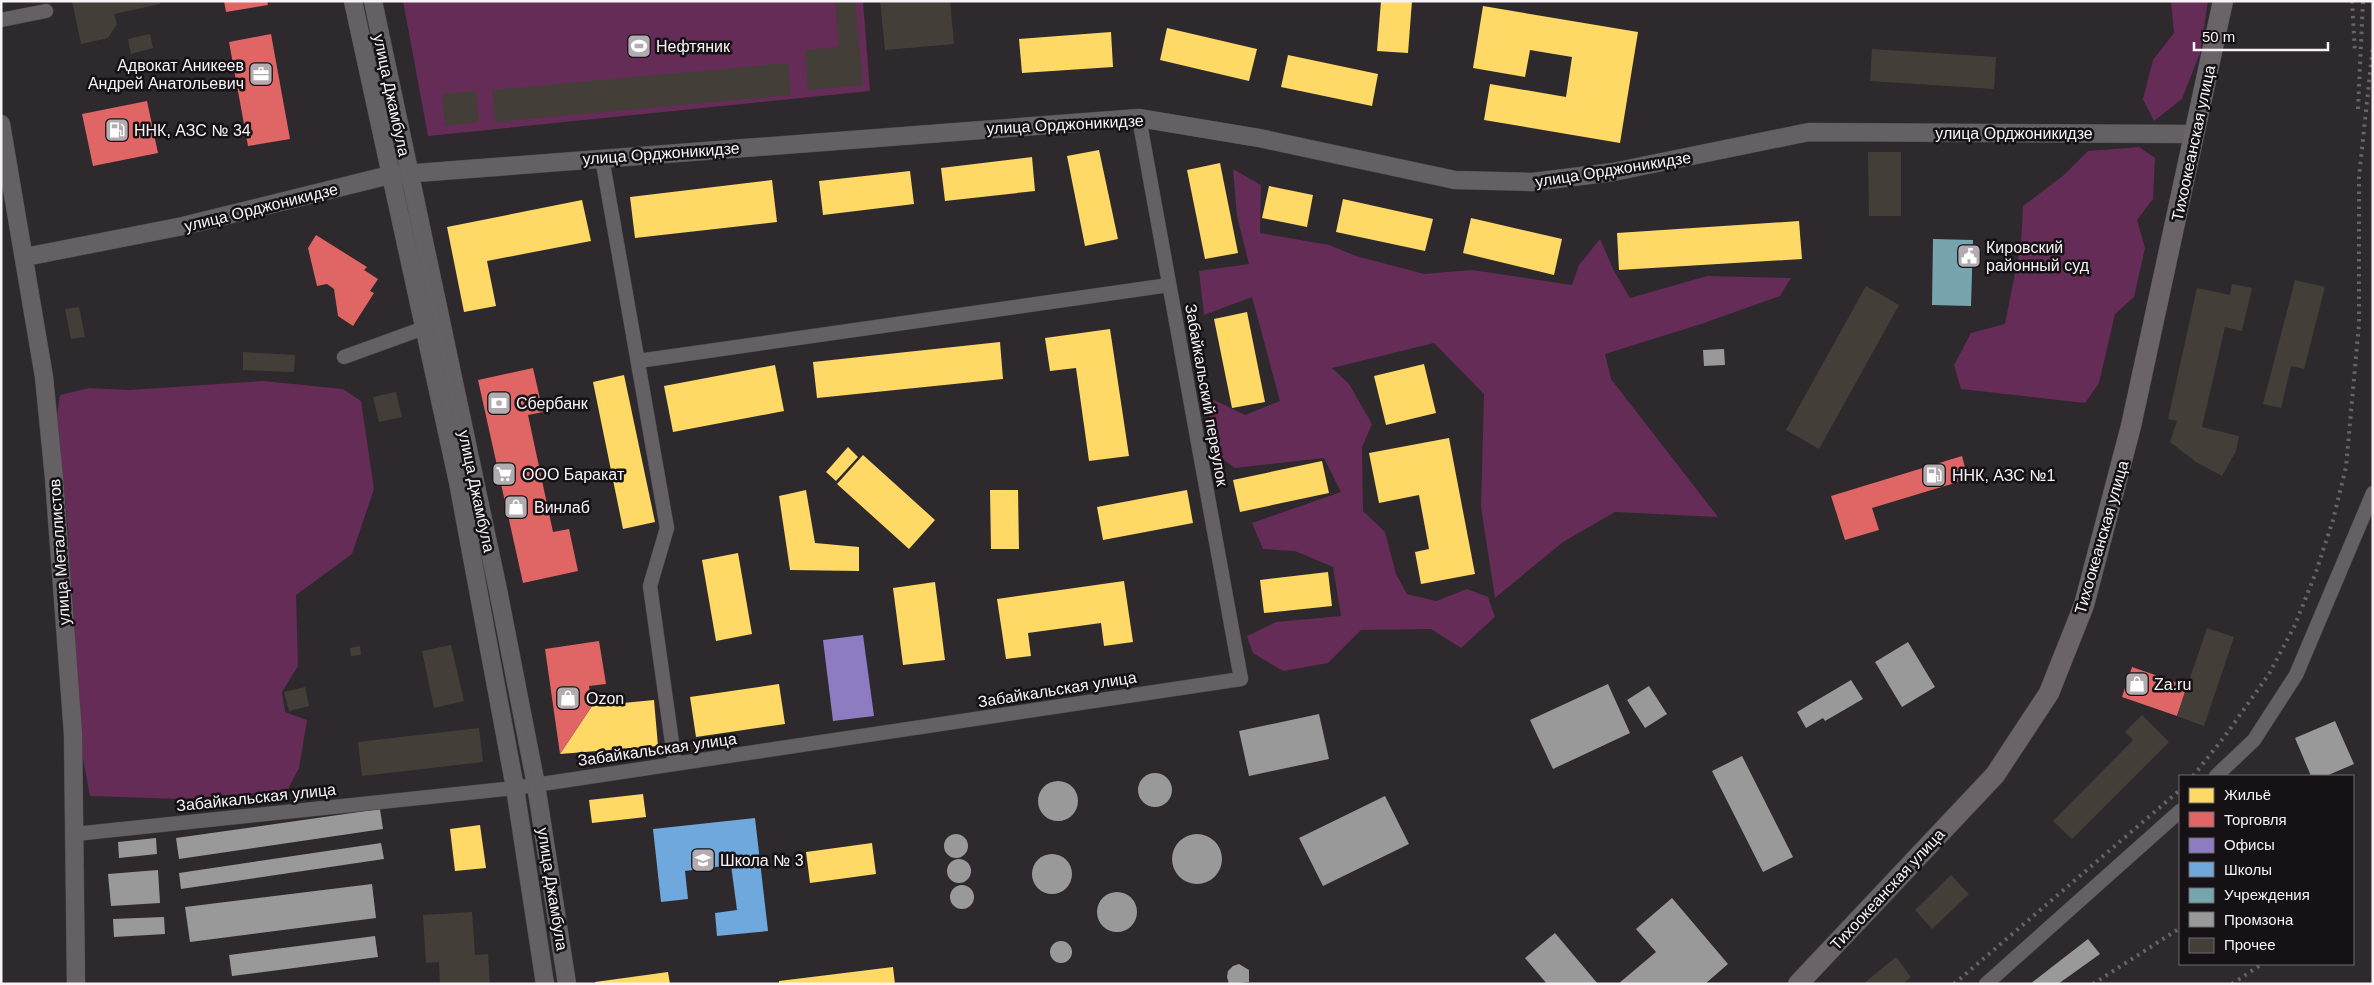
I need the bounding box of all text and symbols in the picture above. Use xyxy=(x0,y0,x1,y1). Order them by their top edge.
scale bar xyxy=(2194,20,2328,52)
text: 50 m xyxy=(2202,28,2235,45)
street label: улица Джамбула xyxy=(370,33,413,158)
sports icon: Нефтяник xyxy=(626,33,652,59)
place label: Нефтяник xyxy=(656,38,731,55)
place label: Адвокат Аникеев Андрей Анатольевич xyxy=(88,57,244,92)
office icon: Адвокат Аникеев Андрей Анатольевич xyxy=(248,61,274,87)
street label: Тихоокеанская улица xyxy=(2169,64,2218,223)
street label: улица Орджоникидзе xyxy=(986,112,1144,137)
fuel station icon: ННК, АЗС № 34 xyxy=(104,117,130,143)
place label: ННК, АЗС № 34 xyxy=(134,122,251,139)
street label: улица Орджоникидзе xyxy=(1935,125,2093,142)
street label: улица Орджоникидзе xyxy=(582,140,740,167)
street label: улица Орджоникидзе xyxy=(1534,149,1692,190)
street label: улица Орджоникидзе xyxy=(183,180,340,235)
place label: Кировский районный суд xyxy=(1986,239,2090,274)
public building icon: Кировский районный суд xyxy=(1956,243,1982,269)
street label: Забайкальский переулок xyxy=(1182,303,1231,488)
bank icon: Сбербанк xyxy=(486,390,512,416)
place label: Сбербанк xyxy=(516,395,589,412)
street label: улица Джамбула xyxy=(455,429,498,554)
street label: Тихоокеанская улица xyxy=(2071,458,2132,616)
supermarket icon: ООО Баракат xyxy=(491,461,517,487)
fuel station icon: ННК, АЗС №1 xyxy=(1921,462,1947,488)
place label: ООО Баракат xyxy=(522,466,625,483)
place label: ННК, АЗС №1 xyxy=(1952,467,2055,484)
street label: улица Металлистов xyxy=(46,478,73,626)
shop icon: Винлаб xyxy=(503,494,529,520)
place label: Винлаб xyxy=(534,499,590,516)
street label: Забайкальская улица xyxy=(977,669,1138,710)
shop icon: Za.ru xyxy=(2124,671,2150,697)
place label: Za.ru xyxy=(2154,676,2191,693)
shop icon: Ozon xyxy=(555,685,581,711)
place label: Ozon xyxy=(586,690,624,707)
street label: Забайкальская улица xyxy=(576,730,738,769)
legend xyxy=(2179,775,2354,965)
street label: Забайкальская улица xyxy=(175,781,337,814)
text: Жильё xyxy=(2224,786,2271,803)
text: Торговля xyxy=(2224,811,2287,828)
street label: Тихоокеанская улица xyxy=(1827,825,1948,953)
street label: улица Джамбула xyxy=(534,826,571,952)
text: Офисы xyxy=(2224,836,2275,853)
school or university icon: Школа № 3 xyxy=(690,847,716,873)
place label: Школа № 3 xyxy=(720,852,804,869)
text: Школы xyxy=(2224,861,2272,878)
text: Учреждения xyxy=(2224,886,2310,903)
text: Промзона xyxy=(2224,911,2294,928)
text: Прочее xyxy=(2224,936,2276,953)

